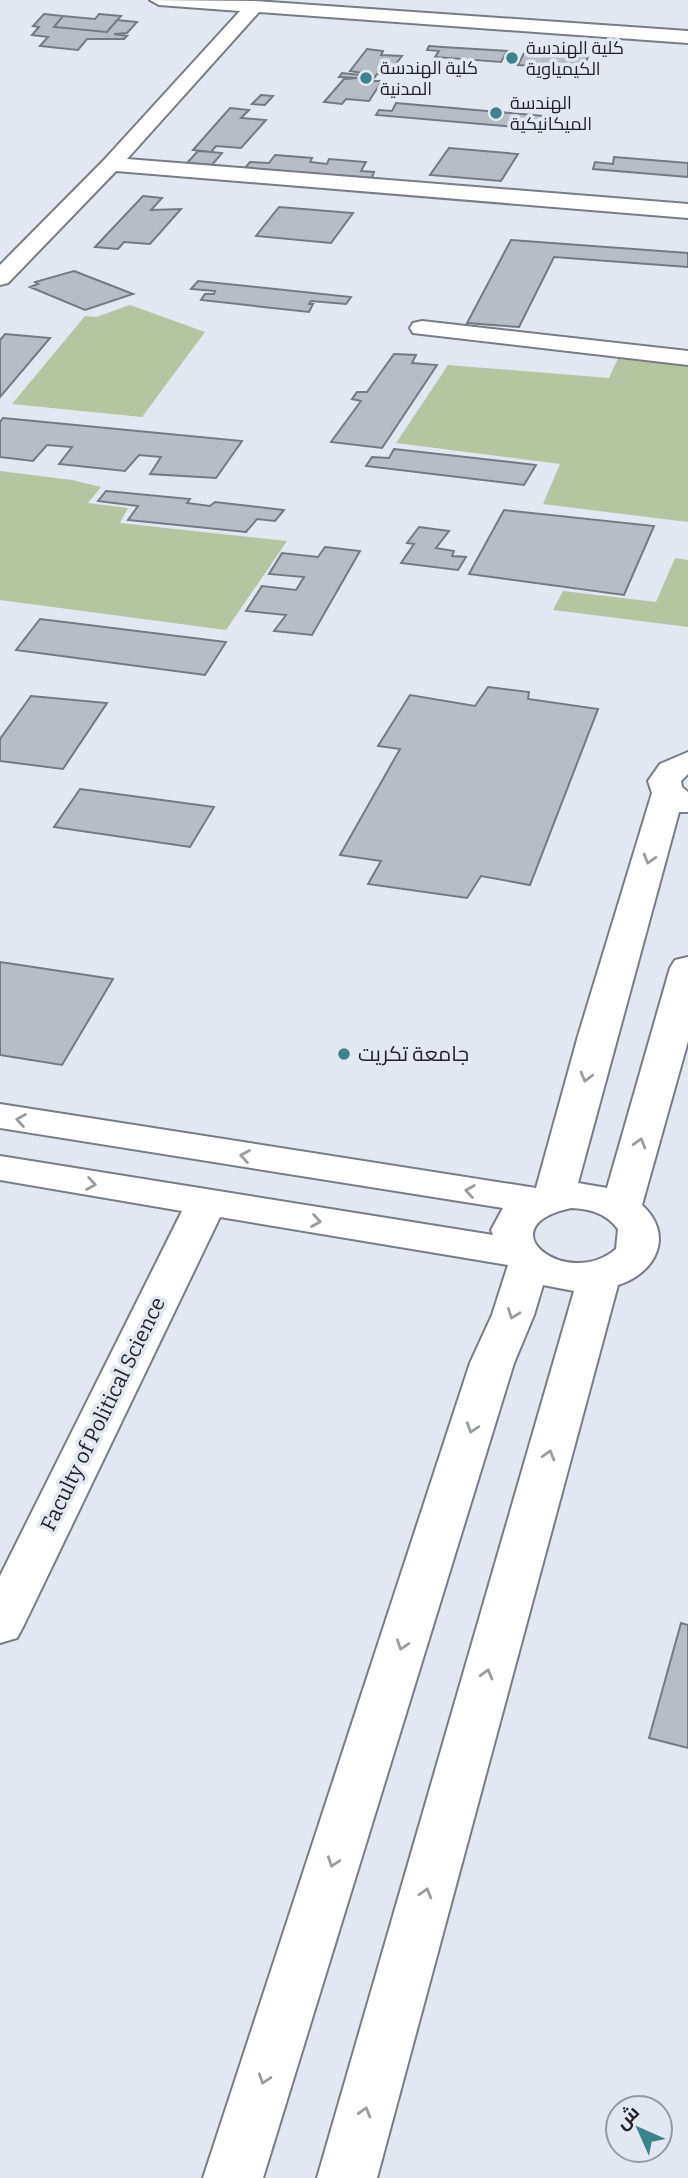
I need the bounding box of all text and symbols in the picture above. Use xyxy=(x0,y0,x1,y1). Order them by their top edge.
place label: كلية الهندسة الكيمياوية xyxy=(526,37,624,80)
marker: كلية الهندسة الكيمياوية xyxy=(504,50,520,66)
place label: كلية الهندسة المدنية xyxy=(380,57,478,100)
marker: كلية الهندسة المدنية xyxy=(358,70,374,86)
place label: الهندسة الميكانيكية xyxy=(510,92,592,135)
marker: الهندسة الميكانيكية xyxy=(488,105,504,121)
one-way arrow xyxy=(642,852,657,864)
place label: جامعة تكريت xyxy=(358,1041,469,1067)
marker: جامعة تكريت xyxy=(336,1046,352,1062)
one-way arrow xyxy=(579,1071,594,1083)
one-way arrow xyxy=(15,1113,27,1128)
one-way arrow xyxy=(631,1137,646,1149)
one-way arrow xyxy=(239,1149,251,1164)
one-way arrow xyxy=(85,1176,97,1191)
one-way arrow xyxy=(464,1184,476,1199)
one-way arrow xyxy=(310,1213,322,1228)
street label: Faculty of Political Science xyxy=(35,1293,171,1535)
one-way arrow xyxy=(507,1308,521,1320)
one-way arrow xyxy=(465,1422,480,1434)
one-way arrow xyxy=(540,1449,555,1461)
one-way arrow xyxy=(396,1639,411,1651)
one-way arrow xyxy=(479,1668,494,1680)
one-way arrow xyxy=(327,1855,342,1867)
one-way arrow xyxy=(418,1887,433,1899)
one-way arrow xyxy=(258,2072,273,2084)
north arrow xyxy=(604,2094,674,2164)
text: ش xyxy=(611,2101,644,2134)
one-way arrow xyxy=(357,2106,371,2118)

